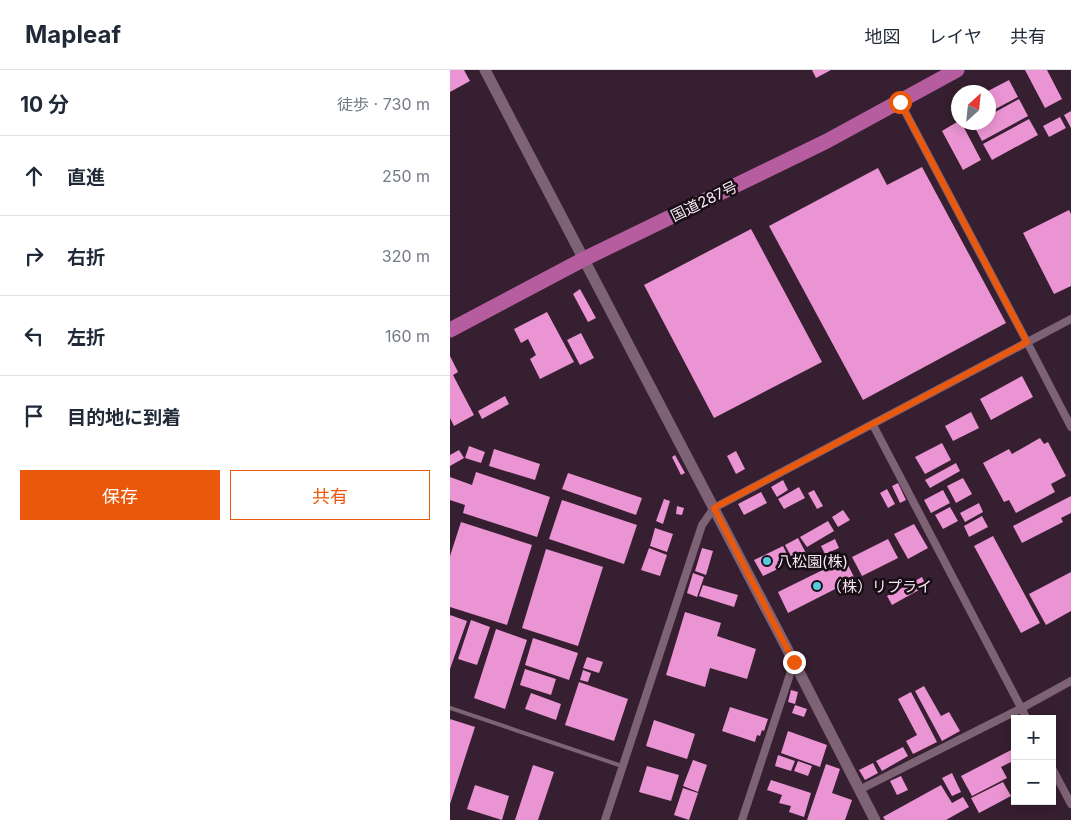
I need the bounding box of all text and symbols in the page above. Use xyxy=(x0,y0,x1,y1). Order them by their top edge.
text: Mapleaf xyxy=(25,20,121,49)
text: 地図 xyxy=(865,26,901,47)
text: レイヤ xyxy=(929,26,982,47)
text: 共有 xyxy=(1010,26,1046,47)
north arrow xyxy=(951,85,996,130)
route start xyxy=(889,91,912,114)
text: 10 分 xyxy=(20,92,69,117)
text: 徒歩 · 730 m xyxy=(337,94,430,114)
icon: ahead xyxy=(20,162,48,190)
text: 直進 xyxy=(67,166,105,189)
text: 250 m xyxy=(382,166,430,186)
street label: 国道287号 xyxy=(668,177,740,225)
icon: right xyxy=(20,242,48,270)
text: 右折 xyxy=(67,246,105,269)
text: 320 m xyxy=(382,246,430,266)
icon: left xyxy=(20,322,48,350)
text: 左折 xyxy=(67,326,105,349)
text: 160 m xyxy=(385,326,430,346)
icon: arrive xyxy=(20,402,48,430)
text: 目的地に到着 xyxy=(67,406,181,429)
button: 保存 xyxy=(20,470,220,520)
button: 共有 xyxy=(230,470,430,520)
place label: 八松園(株) xyxy=(777,552,848,571)
marker: 八松園(株) xyxy=(761,555,773,567)
place label: （株）リプライ xyxy=(827,577,932,596)
marker: （株）リプライ xyxy=(811,580,823,592)
route end xyxy=(783,651,806,674)
map controls xyxy=(1011,715,1056,805)
button: + xyxy=(1011,715,1056,760)
button: − xyxy=(1011,760,1056,805)

